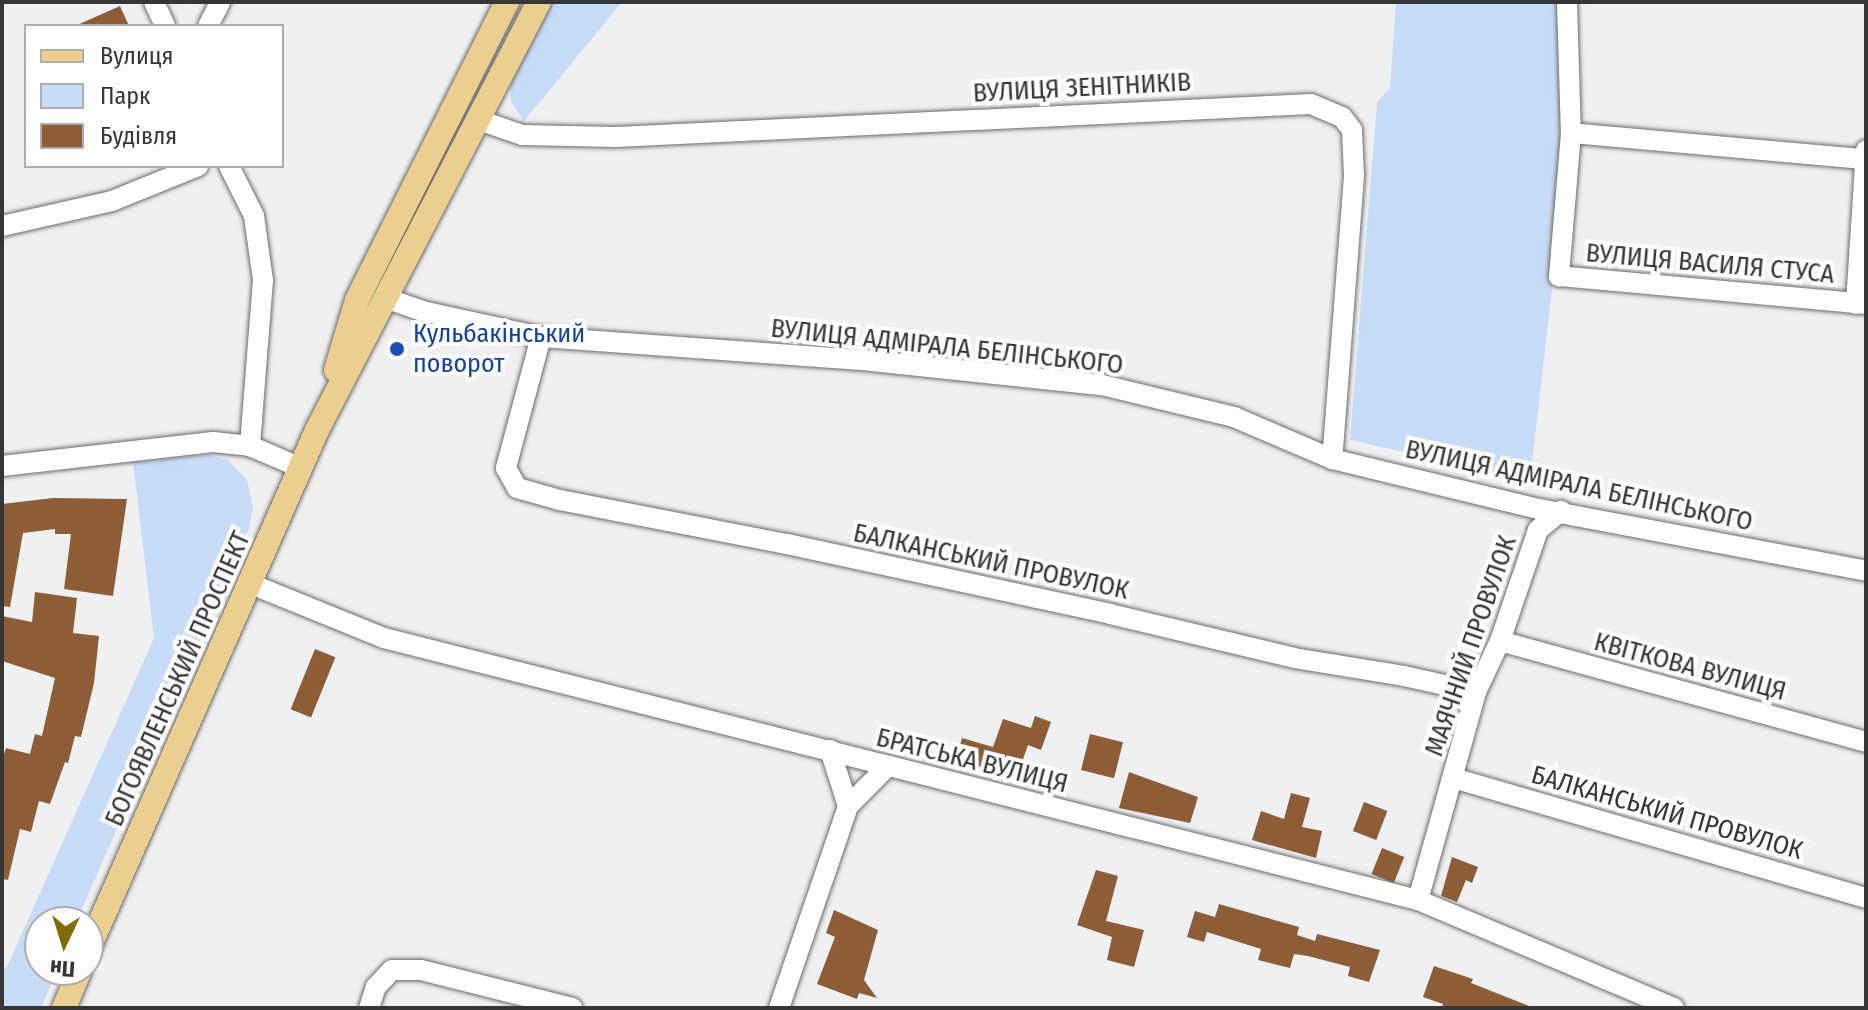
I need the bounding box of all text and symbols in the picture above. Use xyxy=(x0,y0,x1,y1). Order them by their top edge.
legend xyxy=(24,24,284,168)
text: Вулиця xyxy=(100,42,173,70)
street label: ВУЛИЦЯ ЗЕНІТНИКІВ xyxy=(972,67,1192,109)
text: Парк xyxy=(100,82,150,110)
text: Будівля xyxy=(100,122,177,150)
street label: ВУЛИЦЯ ВАСИЛЯ СТУСА xyxy=(1585,238,1835,290)
street label: ВУЛИЦЯ АДМІРАЛА БЕЛІНСЬКОГО xyxy=(769,313,1125,381)
place label: Кульбакінський поворот xyxy=(413,318,585,380)
marker: Кульбакінський поворот xyxy=(388,340,406,358)
street label: ВУЛИЦЯ АДМІРАЛА БЕЛІНСЬКОГО xyxy=(1403,434,1755,538)
street label: БАЛКАНСЬКИЙ ПРОВУЛОК xyxy=(850,518,1132,606)
street label: БОГОЯВЛЕНСЬКИЙ ПРОСПЕКТ xyxy=(99,527,257,831)
street label: МАЯЧНИЙ ПРОВУЛОК xyxy=(1419,532,1523,760)
street label: КВІТКОВА ВУЛИЦЯ xyxy=(1591,626,1789,708)
street label: БРАТСЬКА ВУЛИЦЯ xyxy=(873,722,1071,800)
street label: БАЛКАНСЬКИЙ ПРОВУЛОК xyxy=(1528,759,1806,867)
north arrow xyxy=(24,906,104,986)
text: Пн xyxy=(49,954,76,983)

